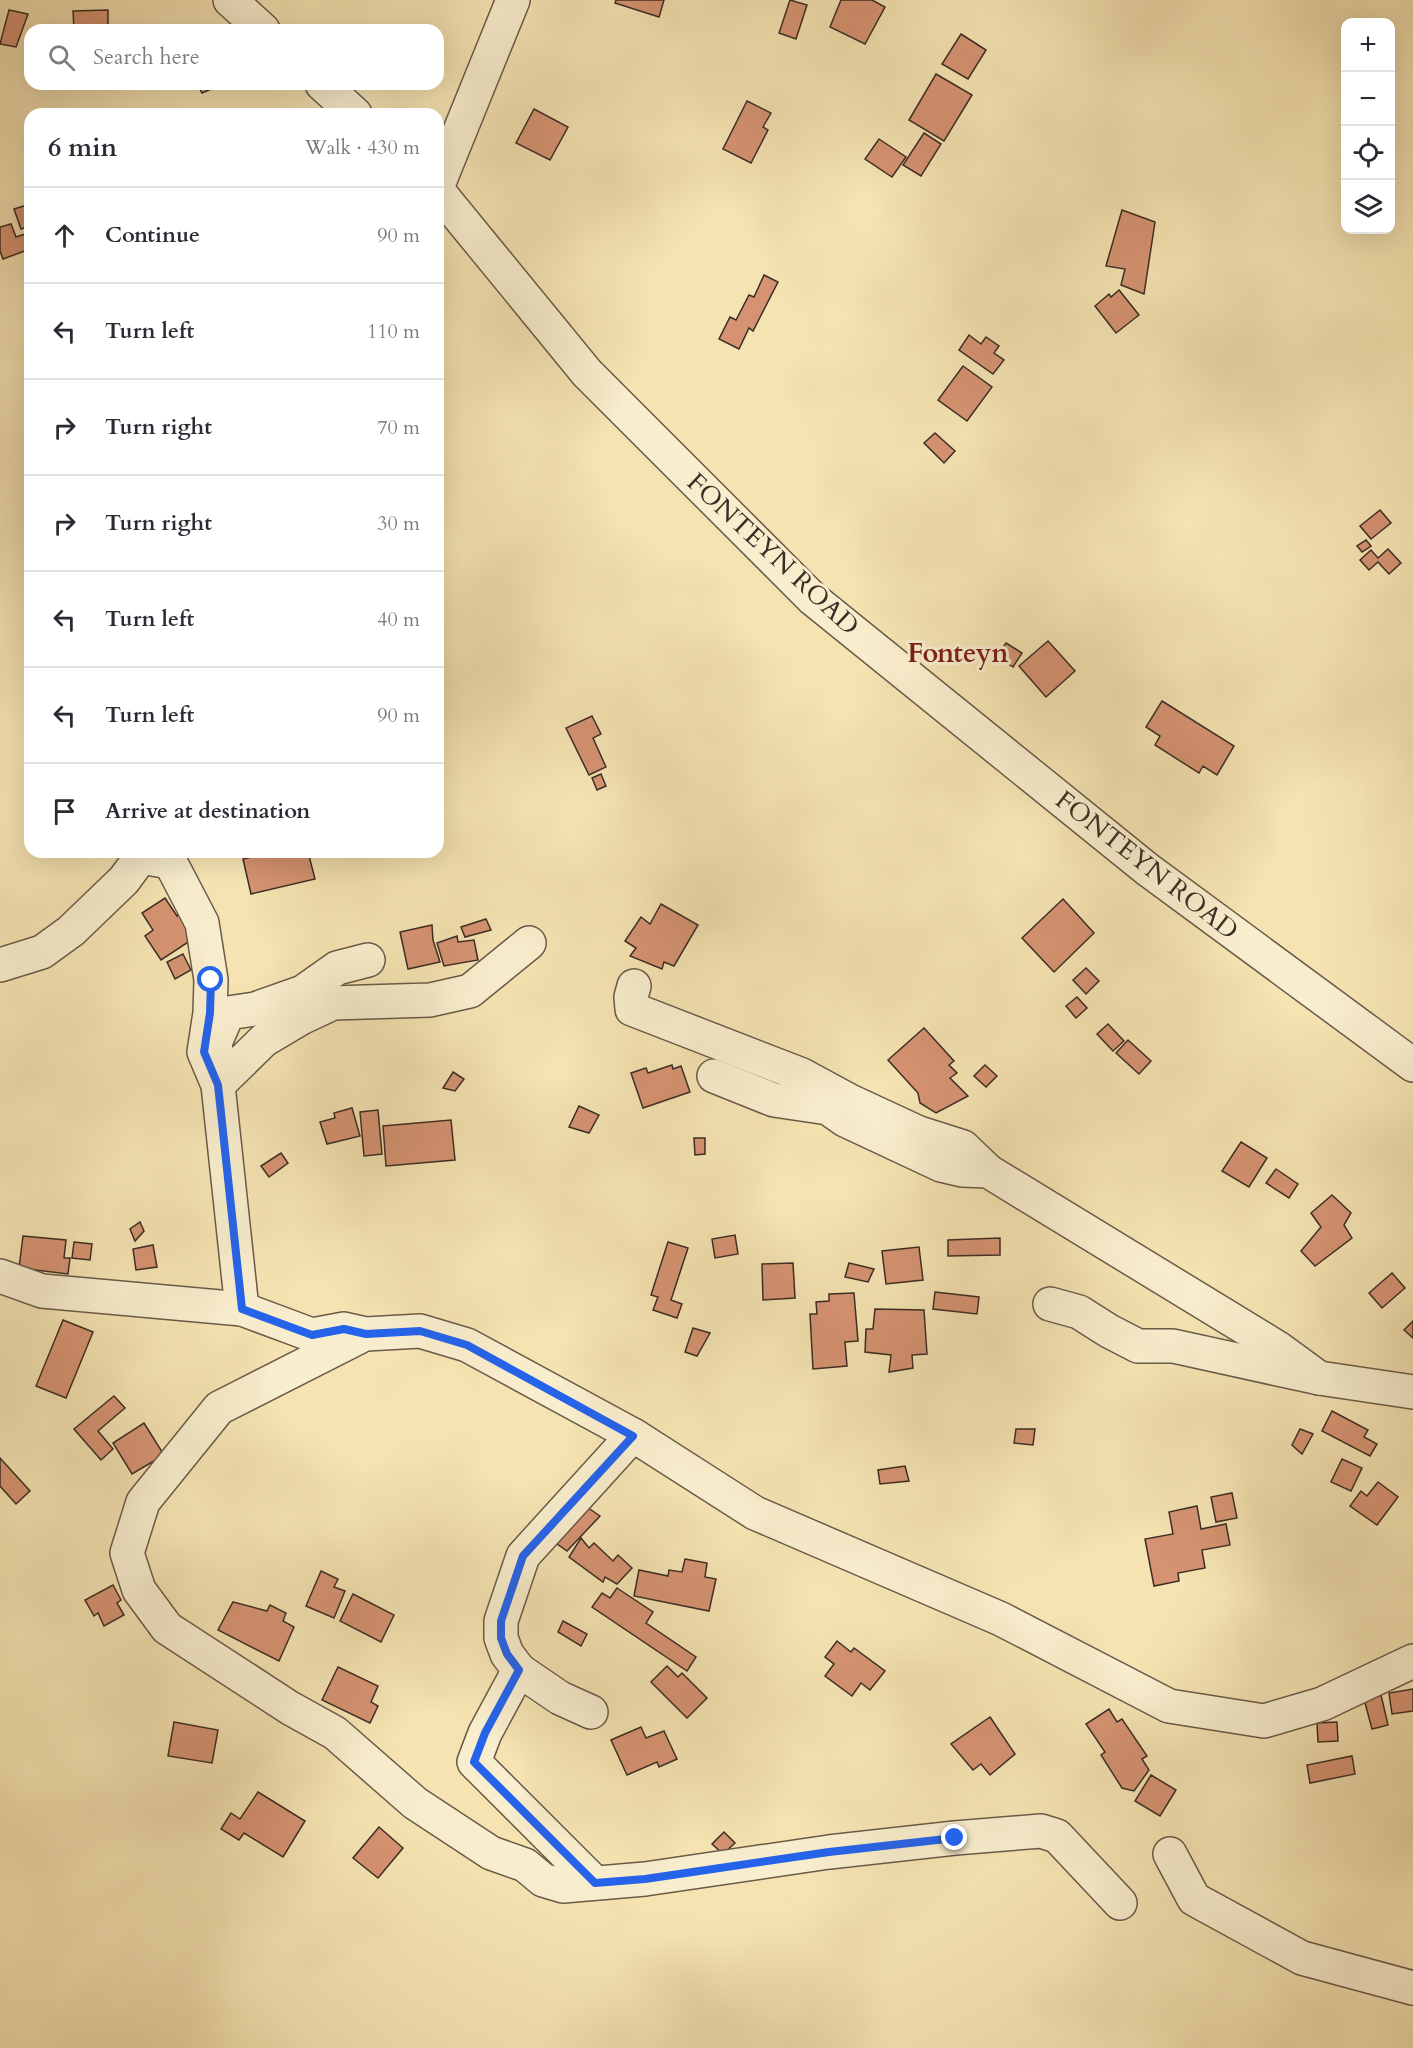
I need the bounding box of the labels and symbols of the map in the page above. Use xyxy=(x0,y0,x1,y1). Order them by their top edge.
street label: FONTEYN ROAD xyxy=(679,465,867,643)
district label: Fonteyn xyxy=(907,635,1009,672)
street label: FONTEYN ROAD xyxy=(1048,782,1246,948)
route start xyxy=(197,966,223,992)
route end xyxy=(941,1824,967,1850)

